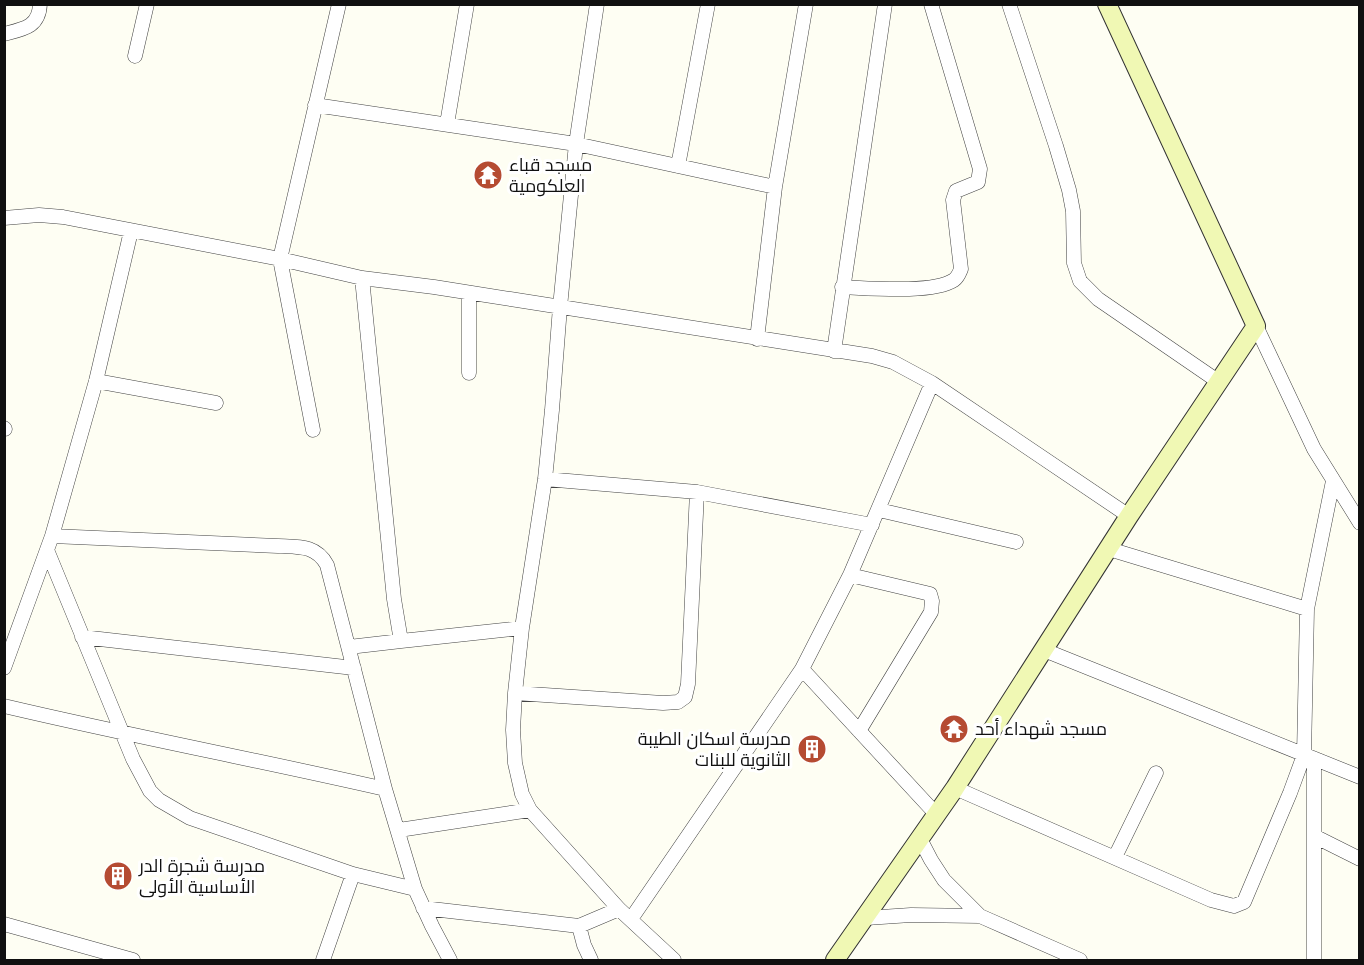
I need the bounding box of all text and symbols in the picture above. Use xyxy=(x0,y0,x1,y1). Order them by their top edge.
place label: مسجد قباء العلكومية xyxy=(509,152,592,200)
temple icon: مسجد قباء العلكومية xyxy=(472,159,504,191)
temple icon: مسجد شهداء أحد xyxy=(938,713,970,745)
place label: مسجد شهداء أحد xyxy=(975,716,1107,743)
place label: مدرسة اسكان الطيبة الثانوية للبنات xyxy=(638,726,791,774)
building icon: مدرسة اسكان الطيبة الثانوية للبنات xyxy=(796,733,828,765)
place label: مدرسة شجرة الدر الأساسية الأولى xyxy=(138,853,265,901)
building icon: مدرسة شجرة الدر الأساسية الأولى xyxy=(102,860,134,892)

